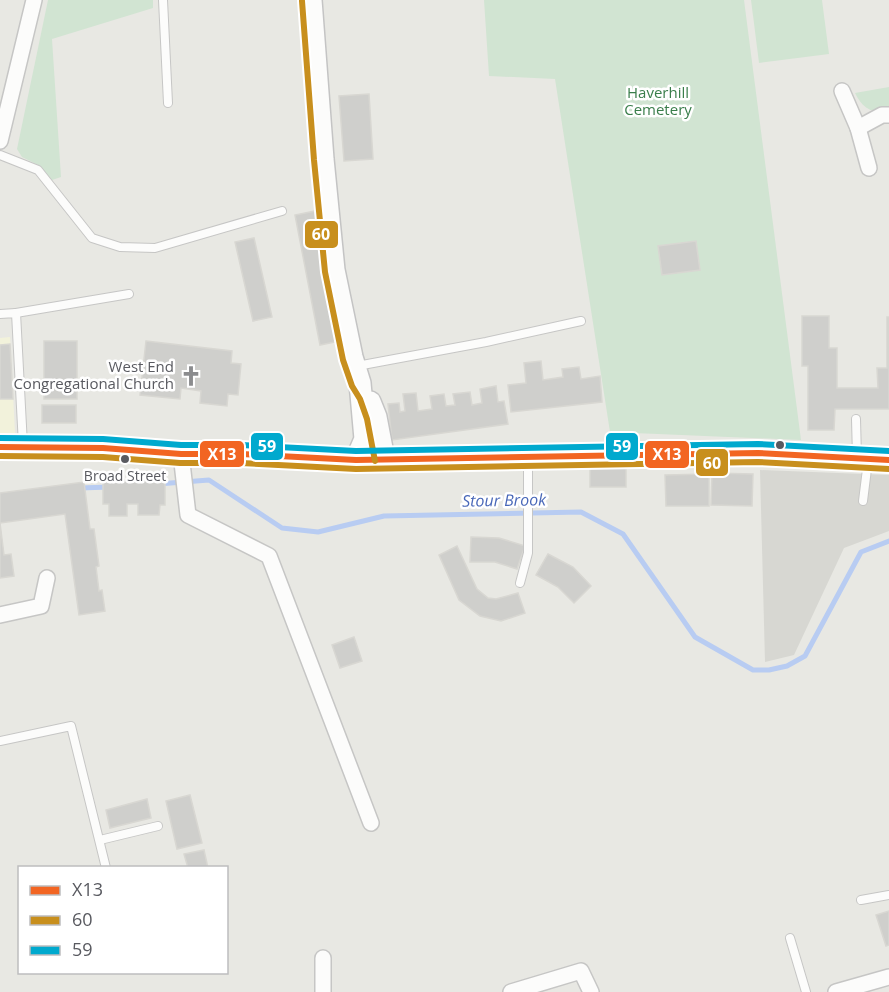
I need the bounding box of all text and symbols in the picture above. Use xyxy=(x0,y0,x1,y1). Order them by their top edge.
park label: Haverhill Cemetery xyxy=(624,82,692,119)
line badge: 60 xyxy=(304,220,339,249)
text: 60 xyxy=(312,223,330,245)
place label: West End Congregational Church xyxy=(13,356,174,393)
church icon: West End Congregational Church xyxy=(179,364,203,388)
line badge: 59 xyxy=(250,432,284,461)
line badge: 59 xyxy=(605,432,639,461)
text: 59 xyxy=(258,435,276,457)
text: 59 xyxy=(613,435,631,457)
unlabelled marker xyxy=(774,439,786,451)
line badge: X13 xyxy=(199,440,245,468)
line badge: X13 xyxy=(644,440,690,469)
text: X13 xyxy=(208,443,236,465)
text: X13 xyxy=(653,443,681,465)
line badge: 60 xyxy=(695,448,729,477)
text: 60 xyxy=(703,452,721,474)
marker: Broad Street xyxy=(119,453,131,465)
place label: Broad Street xyxy=(84,466,166,485)
water label: Stour Brook xyxy=(462,488,547,512)
legend xyxy=(18,866,228,974)
text: X13 xyxy=(72,877,103,901)
text: 60 xyxy=(72,907,93,931)
text: 59 xyxy=(72,937,93,961)

